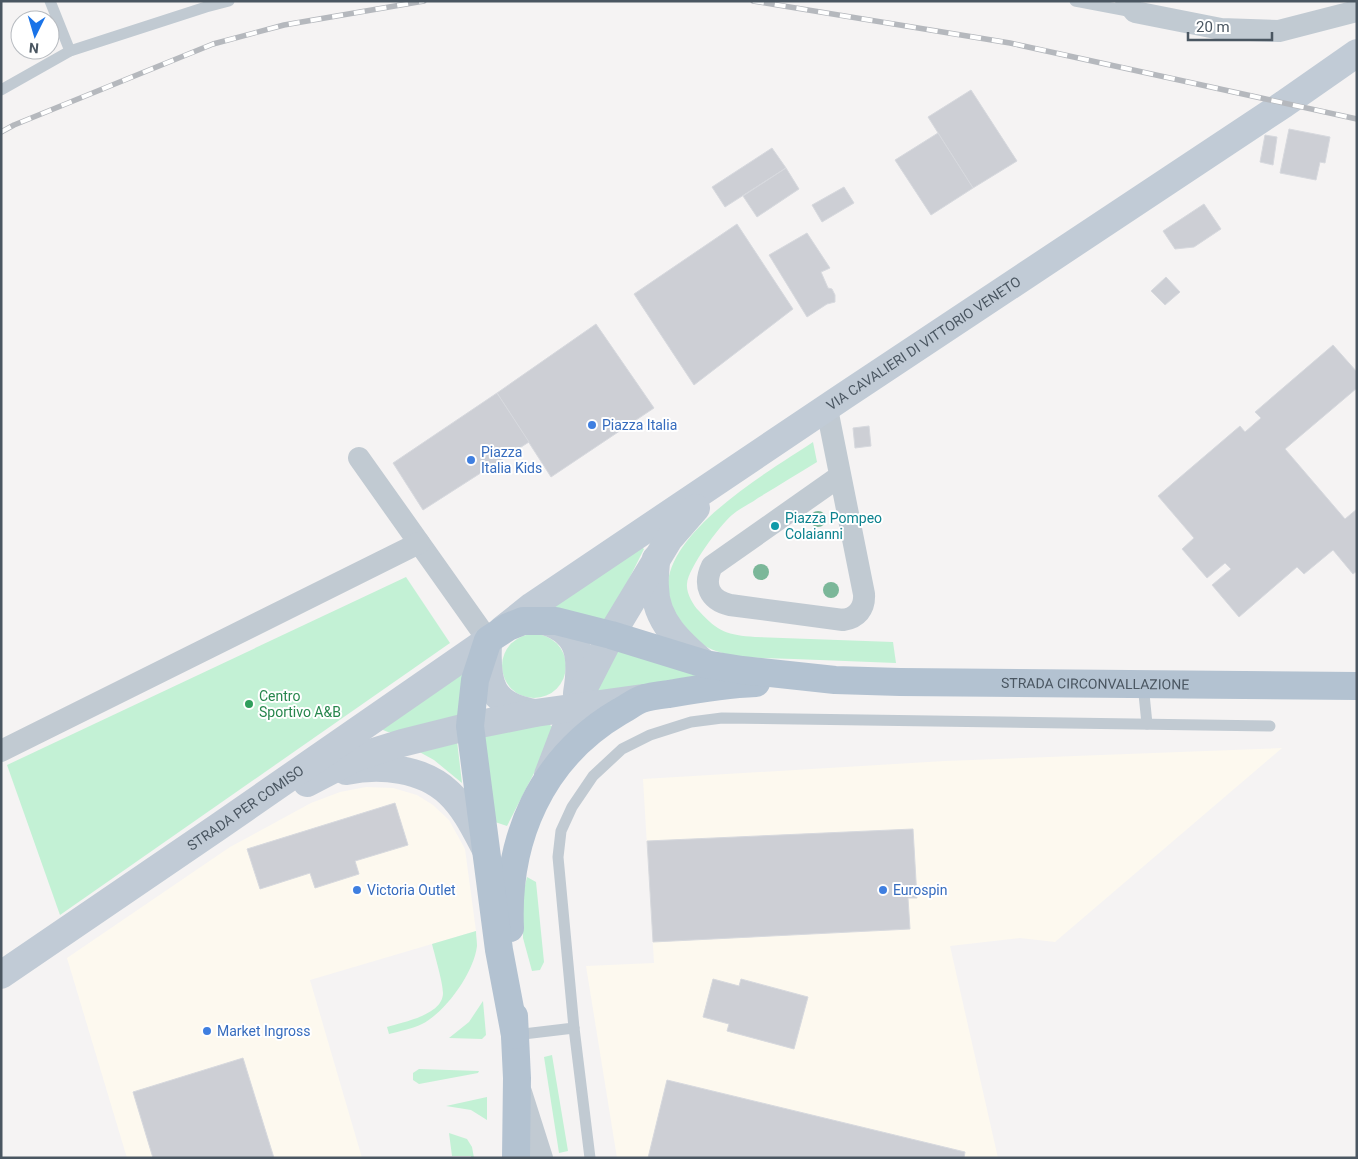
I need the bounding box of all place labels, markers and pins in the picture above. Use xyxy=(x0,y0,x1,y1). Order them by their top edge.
place label: Piazza Italia xyxy=(602,417,677,433)
marker: Piazza Italia xyxy=(586,419,598,431)
place label: Piazza Italia Kids xyxy=(481,444,542,476)
marker: Piazza Italia Kids xyxy=(465,454,477,466)
place label: Piazza Pompeo Colaianni xyxy=(785,510,882,542)
marker: Piazza Pompeo Colaianni xyxy=(769,520,781,532)
place label: Centro Sportivo A&B xyxy=(259,688,341,720)
marker: Centro Sportivo A&B xyxy=(243,698,255,710)
place label: Victoria Outlet xyxy=(367,882,456,898)
place label: Eurospin xyxy=(893,882,947,898)
marker: Victoria Outlet xyxy=(351,884,363,896)
marker: Eurospin xyxy=(877,884,889,896)
place label: Market Ingross xyxy=(217,1023,310,1039)
marker: Market Ingross xyxy=(201,1025,213,1037)

